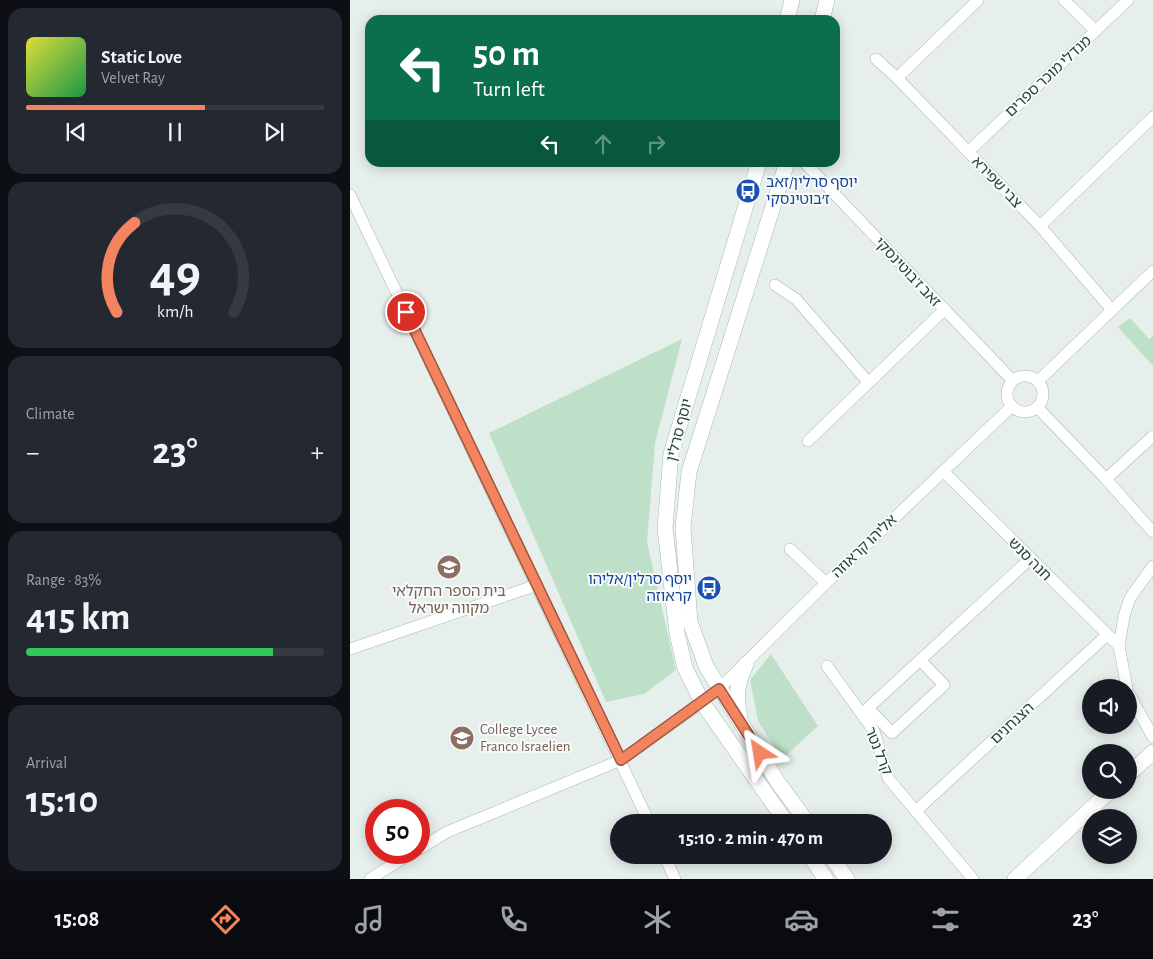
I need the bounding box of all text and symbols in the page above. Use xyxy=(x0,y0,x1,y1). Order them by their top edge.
street label: מנדלי מוכר ספרים xyxy=(1002,33,1094,120)
icon: left xyxy=(390,35,455,100)
text: 50 m xyxy=(473,37,540,72)
text: Static Love xyxy=(101,48,182,67)
text: Velvet Ray xyxy=(101,70,165,86)
text: Turn left xyxy=(473,78,545,100)
icon: previous xyxy=(62,118,90,146)
icon: pause xyxy=(161,118,189,146)
icon: next xyxy=(260,118,288,146)
icon: left xyxy=(536,130,564,158)
icon: ahead xyxy=(589,130,617,158)
icon: right xyxy=(642,130,670,158)
street label: צבי שפירא xyxy=(969,154,1025,211)
place label: יוסף סרלין/זאב ז׳בוטינסקי xyxy=(766,175,858,207)
bus stop icon: יוסף סרלין/זאב ז׳בוטינסקי xyxy=(735,178,761,204)
street label: זאב ז'בוטינסקי xyxy=(872,235,943,310)
text: 49 xyxy=(149,249,201,301)
pin xyxy=(385,291,427,333)
icon: arrive xyxy=(392,298,420,326)
text: km/h xyxy=(157,303,193,321)
street label: יוסף סרלין xyxy=(664,397,695,463)
text: Climate xyxy=(26,406,75,422)
text: 23° xyxy=(152,433,198,471)
text: − xyxy=(26,439,39,467)
text: + xyxy=(311,439,324,467)
street label: אליהו קראוזה xyxy=(829,512,900,581)
street label: חנה סנש xyxy=(1005,535,1054,584)
school or university icon: בית הספר החקלאי מקווה ישראל xyxy=(436,554,462,580)
text: Range · 83% xyxy=(26,572,102,588)
place label: יוסף סרלין/אליהו קראוזה xyxy=(588,572,692,604)
bus stop icon: יוסף סרלין/אליהו קראוזה xyxy=(696,575,722,601)
place label: בית הספר החקלאי מקווה ישראל xyxy=(392,584,506,616)
text: 415 km xyxy=(26,599,130,637)
map controls xyxy=(1082,679,1137,864)
button: sound xyxy=(1082,679,1137,734)
street label: הצנחנים xyxy=(988,700,1037,747)
place label: College Lycee Franco Israelien xyxy=(480,722,571,754)
school or university icon: College Lycee Franco Israelien xyxy=(449,725,475,751)
street label: קרל נטר xyxy=(862,725,895,777)
position arrow xyxy=(733,726,785,778)
button: search xyxy=(1082,744,1137,799)
text: Arrival xyxy=(26,755,67,771)
text: 15:10 xyxy=(26,782,98,820)
speed limit sign: 50 xyxy=(365,799,430,864)
button: layers xyxy=(1082,809,1137,864)
text: 15:10 · 2 min · 470 m xyxy=(679,829,823,848)
icon: directions xyxy=(208,902,243,937)
icon: music xyxy=(352,902,387,937)
icon: phone xyxy=(496,902,531,937)
icon: climate xyxy=(640,902,675,937)
icon: car xyxy=(784,902,819,937)
icon: filters xyxy=(928,902,963,937)
text: 15:08 xyxy=(54,908,99,930)
text: 23° xyxy=(1072,908,1098,930)

